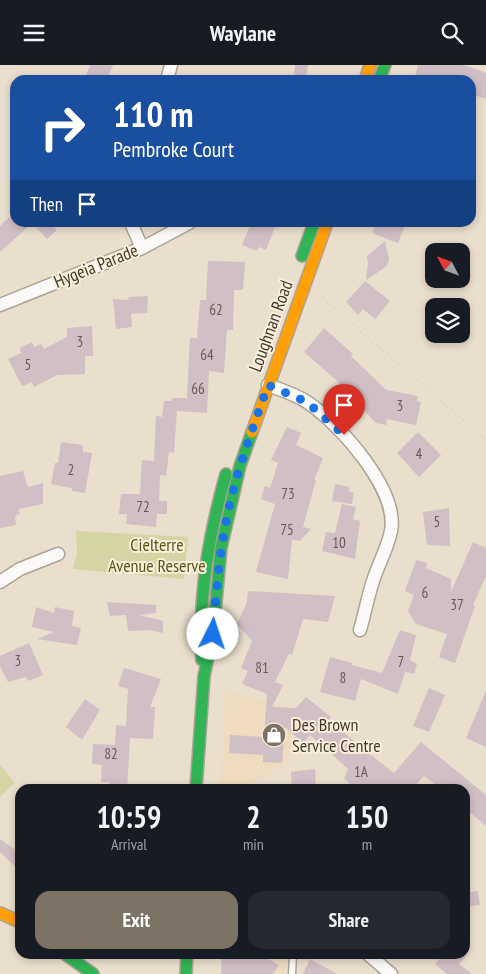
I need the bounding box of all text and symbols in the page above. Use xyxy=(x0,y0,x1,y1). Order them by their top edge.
icon: menu xyxy=(20,19,48,47)
text: Waylane xyxy=(210,19,276,47)
icon: search xyxy=(438,19,466,47)
text: 110 m xyxy=(113,91,194,137)
icon: right xyxy=(30,95,95,160)
text: Pembroke Court xyxy=(113,135,234,163)
icon: arrive xyxy=(73,190,101,218)
text: Then xyxy=(30,192,63,216)
street label: Hygeia Parade xyxy=(50,238,141,293)
north arrow xyxy=(425,243,470,287)
map controls xyxy=(425,243,470,343)
street label: Loughnan Road xyxy=(243,277,298,375)
button: layers xyxy=(425,298,470,343)
house number: 62 xyxy=(209,300,223,319)
house number: 3 xyxy=(77,332,83,351)
house number: 64 xyxy=(200,345,214,364)
house number: 5 xyxy=(25,355,31,374)
house number: 66 xyxy=(191,379,205,398)
pin xyxy=(323,384,365,435)
icon: arrive xyxy=(330,391,358,419)
house number: 3 xyxy=(397,396,403,415)
house number: 4 xyxy=(416,444,423,463)
house number: 2 xyxy=(68,460,74,479)
house number: 73 xyxy=(281,484,295,503)
house number: 72 xyxy=(136,497,150,516)
house number: 5 xyxy=(434,512,440,531)
house number: 75 xyxy=(280,520,294,539)
park label: Cielterre Avenue Reserve xyxy=(108,533,206,577)
house number: 10 xyxy=(332,533,346,552)
house number: 6 xyxy=(422,583,429,602)
house number: 37 xyxy=(450,595,464,614)
position arrow xyxy=(186,607,238,659)
house number: 3 xyxy=(15,651,21,670)
house number: 7 xyxy=(398,652,404,671)
house number: 81 xyxy=(255,658,269,677)
house number: 8 xyxy=(340,668,346,687)
place label: Des Brown Service Centre xyxy=(292,713,381,757)
shop icon: Des Brown Service Centre xyxy=(261,722,287,748)
house number: 82 xyxy=(104,744,118,763)
house number: 1A xyxy=(354,762,369,781)
text: 10:59 xyxy=(97,797,161,836)
text: 2 xyxy=(246,797,261,836)
text: 150 xyxy=(345,797,388,836)
text: Arrival xyxy=(111,834,147,854)
text: min xyxy=(243,834,264,854)
text: m xyxy=(362,834,372,854)
button: Exit xyxy=(35,891,238,949)
button: Share xyxy=(248,891,450,949)

